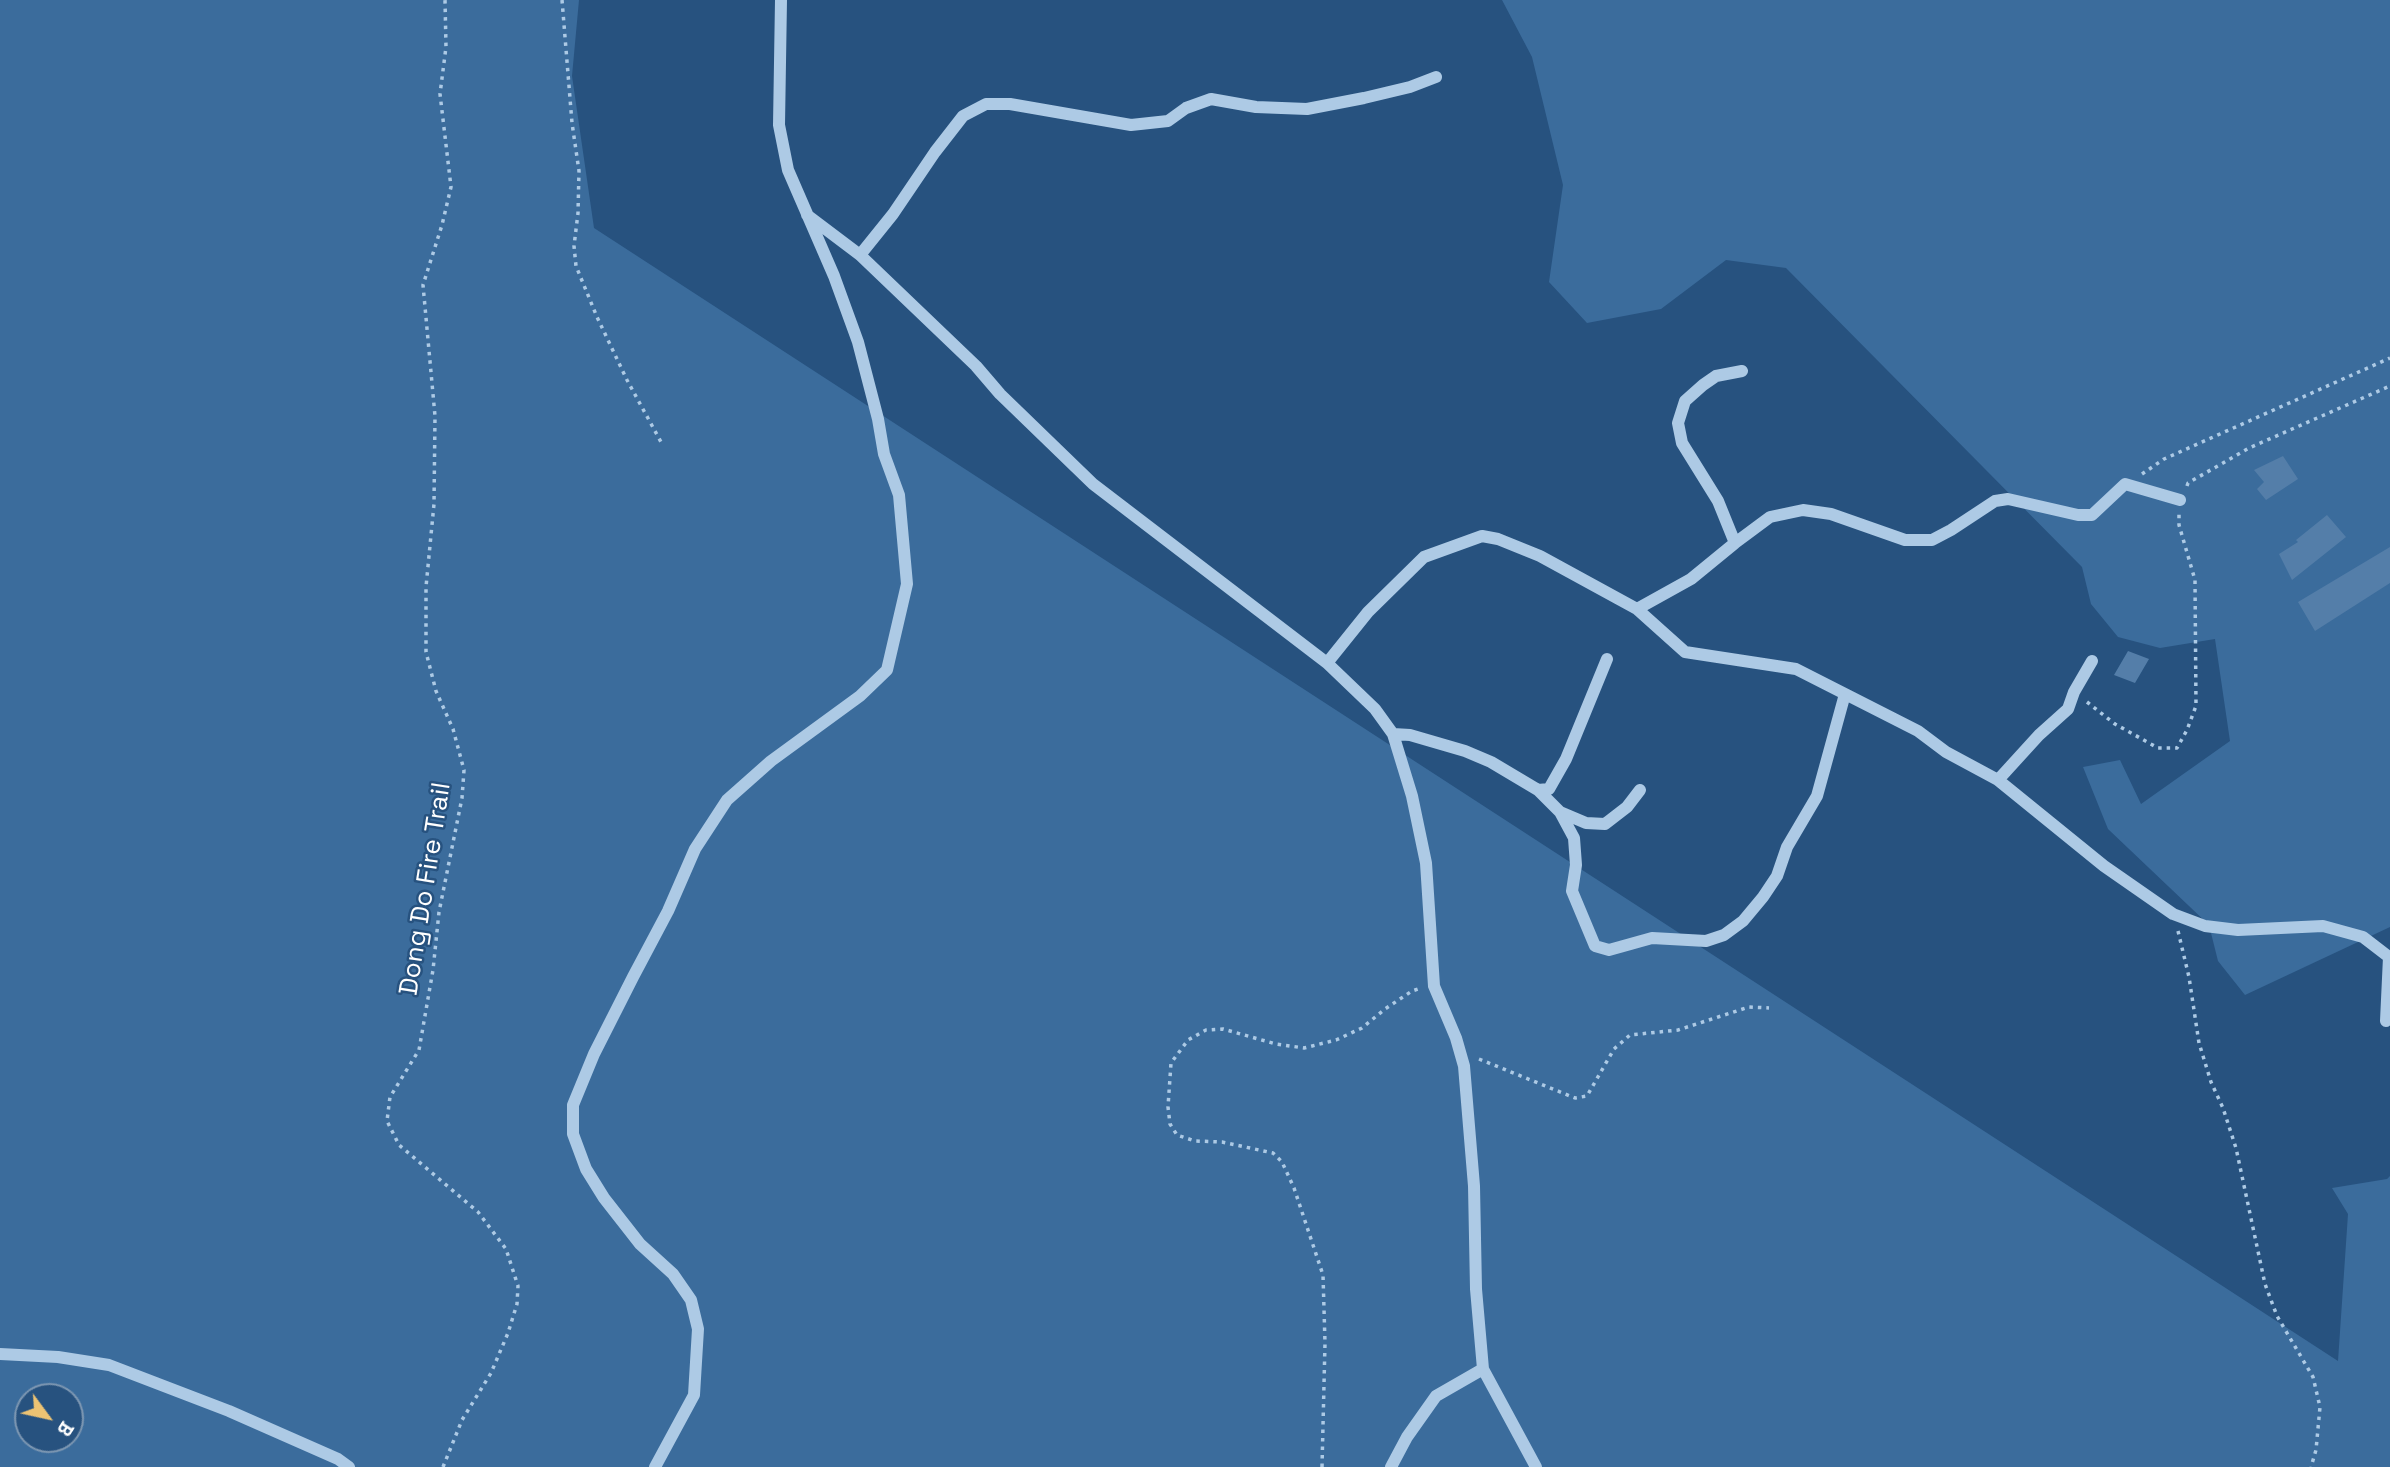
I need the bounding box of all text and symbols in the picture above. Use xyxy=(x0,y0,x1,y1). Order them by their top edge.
street label: Dong Do Fire Trail xyxy=(394,780,458,998)
north arrow xyxy=(14,1383,84,1453)
text: B xyxy=(51,1417,79,1441)

